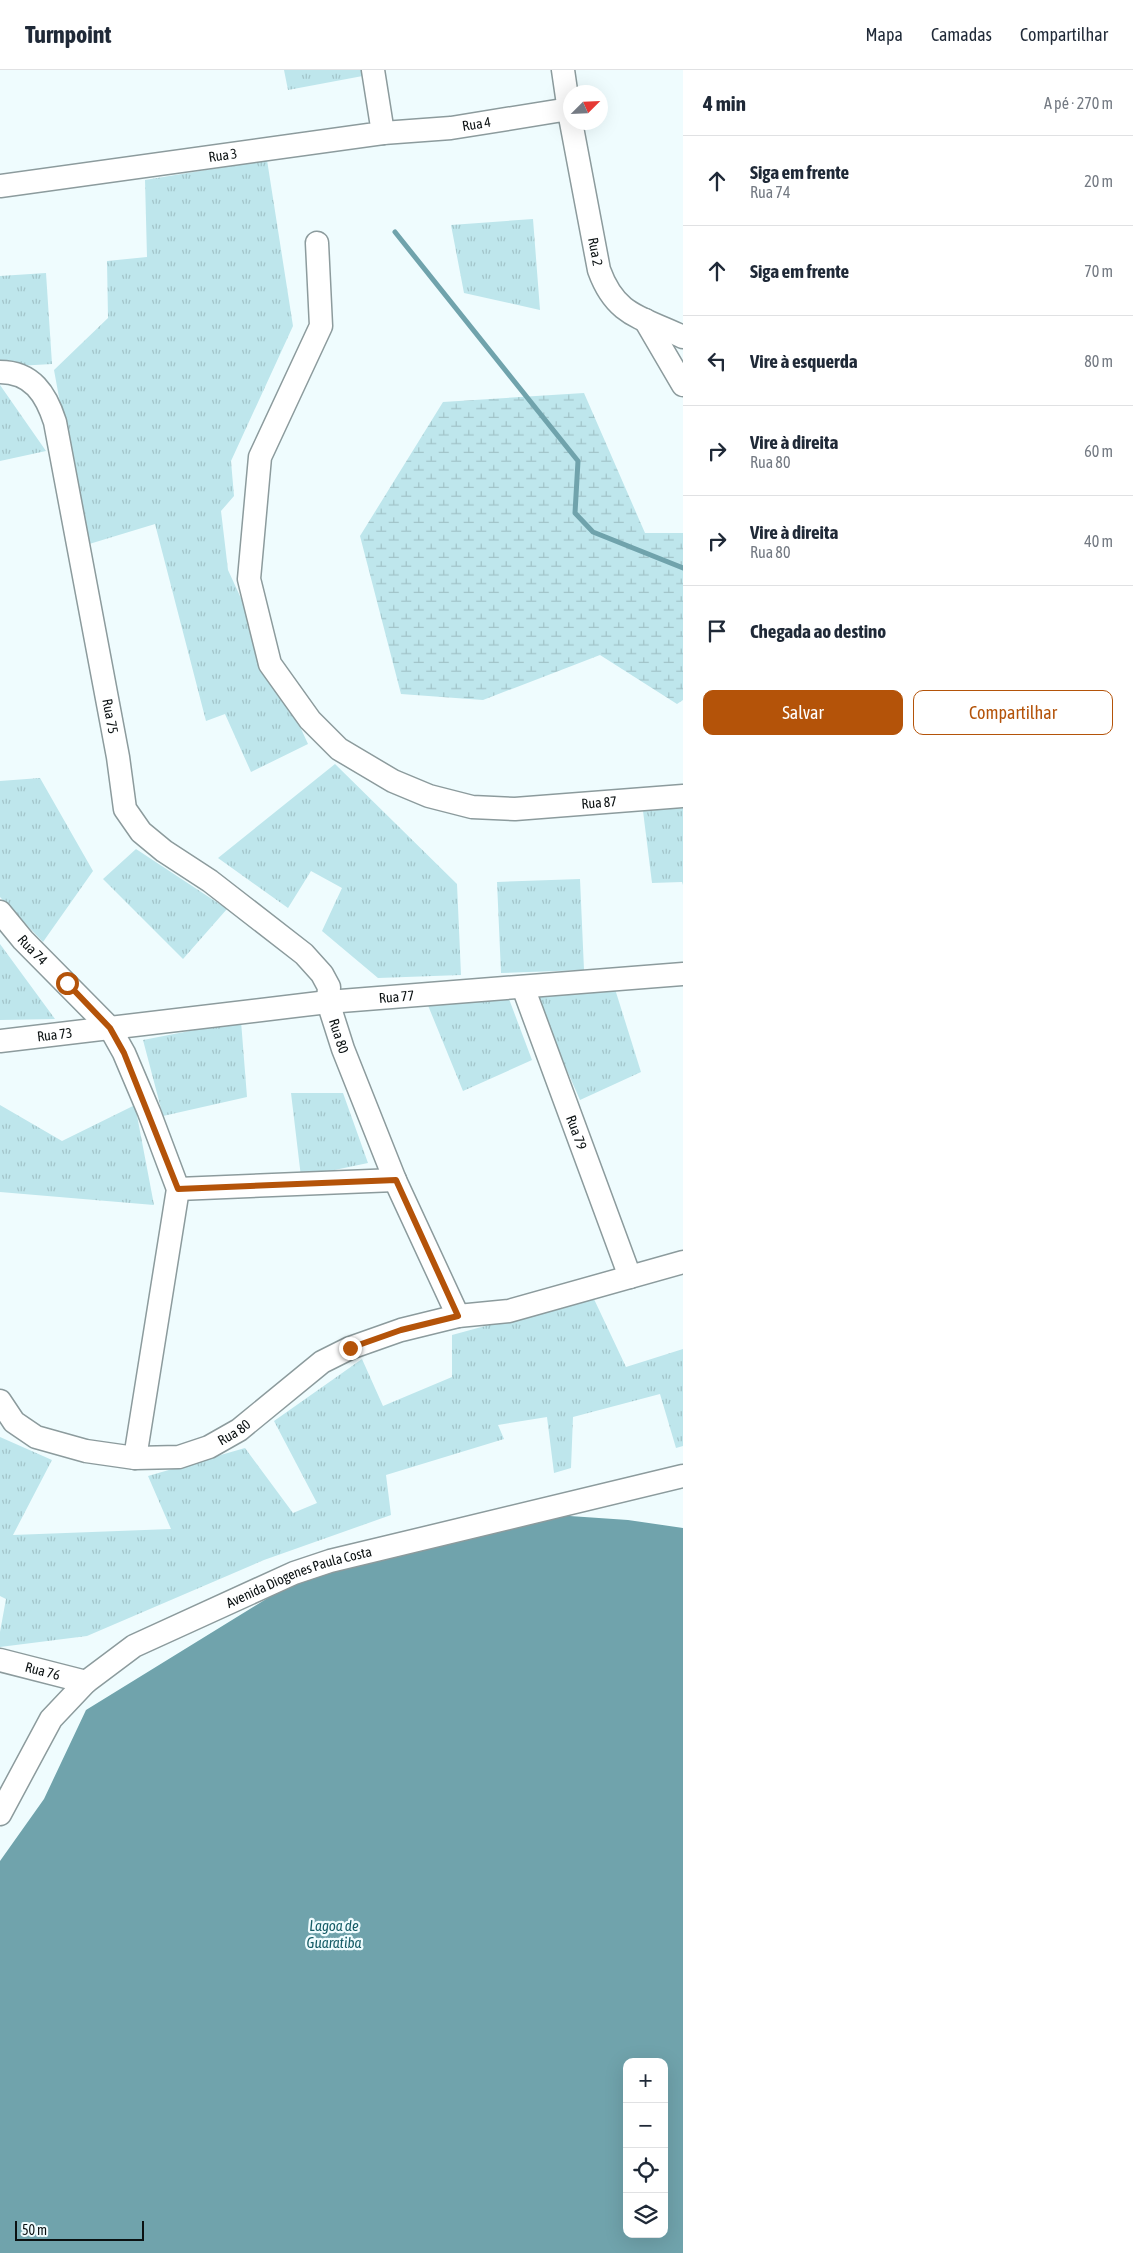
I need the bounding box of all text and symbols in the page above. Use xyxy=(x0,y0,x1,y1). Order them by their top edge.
text: Turnpoint xyxy=(25,21,111,48)
text: Mapa xyxy=(866,24,903,45)
text: Camadas xyxy=(931,24,992,45)
text: Compartilhar xyxy=(1020,24,1108,45)
north arrow xyxy=(563,85,608,130)
text: 4 min xyxy=(703,91,746,115)
text: A pé · 270 m xyxy=(1044,94,1113,112)
street label: Rua 4 xyxy=(461,114,492,134)
street label: Rua 3 xyxy=(208,145,238,165)
text: Siga em frente xyxy=(750,161,849,183)
icon: ahead xyxy=(703,167,731,195)
text: 20 m xyxy=(1084,172,1113,190)
text: Rua 74 xyxy=(750,183,790,201)
street label: Rua 2 xyxy=(585,236,606,267)
icon: ahead xyxy=(703,257,731,285)
text: Siga em frente xyxy=(750,260,849,282)
text: 70 m xyxy=(1084,262,1113,280)
icon: left xyxy=(703,347,731,375)
text: Vire à esquerda xyxy=(750,350,858,372)
text: 80 m xyxy=(1084,352,1113,370)
text: Vire à direita xyxy=(750,431,838,453)
icon: right xyxy=(703,437,731,465)
text: 60 m xyxy=(1084,442,1113,460)
text: Rua 80 xyxy=(750,453,790,471)
text: Vire à direita xyxy=(750,521,838,543)
icon: right xyxy=(703,527,731,555)
text: 40 m xyxy=(1084,532,1113,550)
text: Rua 80 xyxy=(750,543,790,561)
icon: arrive xyxy=(703,617,731,645)
text: Chegada ao destino xyxy=(750,620,886,642)
button: Salvar xyxy=(703,690,903,735)
button: Compartilhar xyxy=(913,690,1113,735)
street label: Rua 75 xyxy=(99,697,121,735)
street label: Rua 87 xyxy=(581,793,617,812)
street label: Rua 74 xyxy=(14,932,51,968)
route start xyxy=(56,972,79,995)
street label: Rua 77 xyxy=(378,987,415,1006)
street label: Rua 80 xyxy=(326,1017,352,1056)
street label: Rua 73 xyxy=(36,1024,73,1045)
street label: Rua 79 xyxy=(563,1113,590,1152)
route end xyxy=(339,1337,362,1360)
street label: Rua 80 xyxy=(215,1416,254,1448)
street label: Avenida Diogenes Paula Costa xyxy=(224,1543,373,1611)
street label: Rua 76 xyxy=(24,1659,62,1683)
water label: Lagoa de Guaratiba xyxy=(307,1917,362,1951)
map controls xyxy=(623,2058,668,2238)
button: + xyxy=(623,2058,668,2103)
button: − xyxy=(623,2103,668,2148)
button: locate xyxy=(623,2148,668,2193)
button: layers xyxy=(623,2193,668,2238)
scale bar xyxy=(15,2218,144,2241)
text: 50 m xyxy=(22,2222,47,2238)

